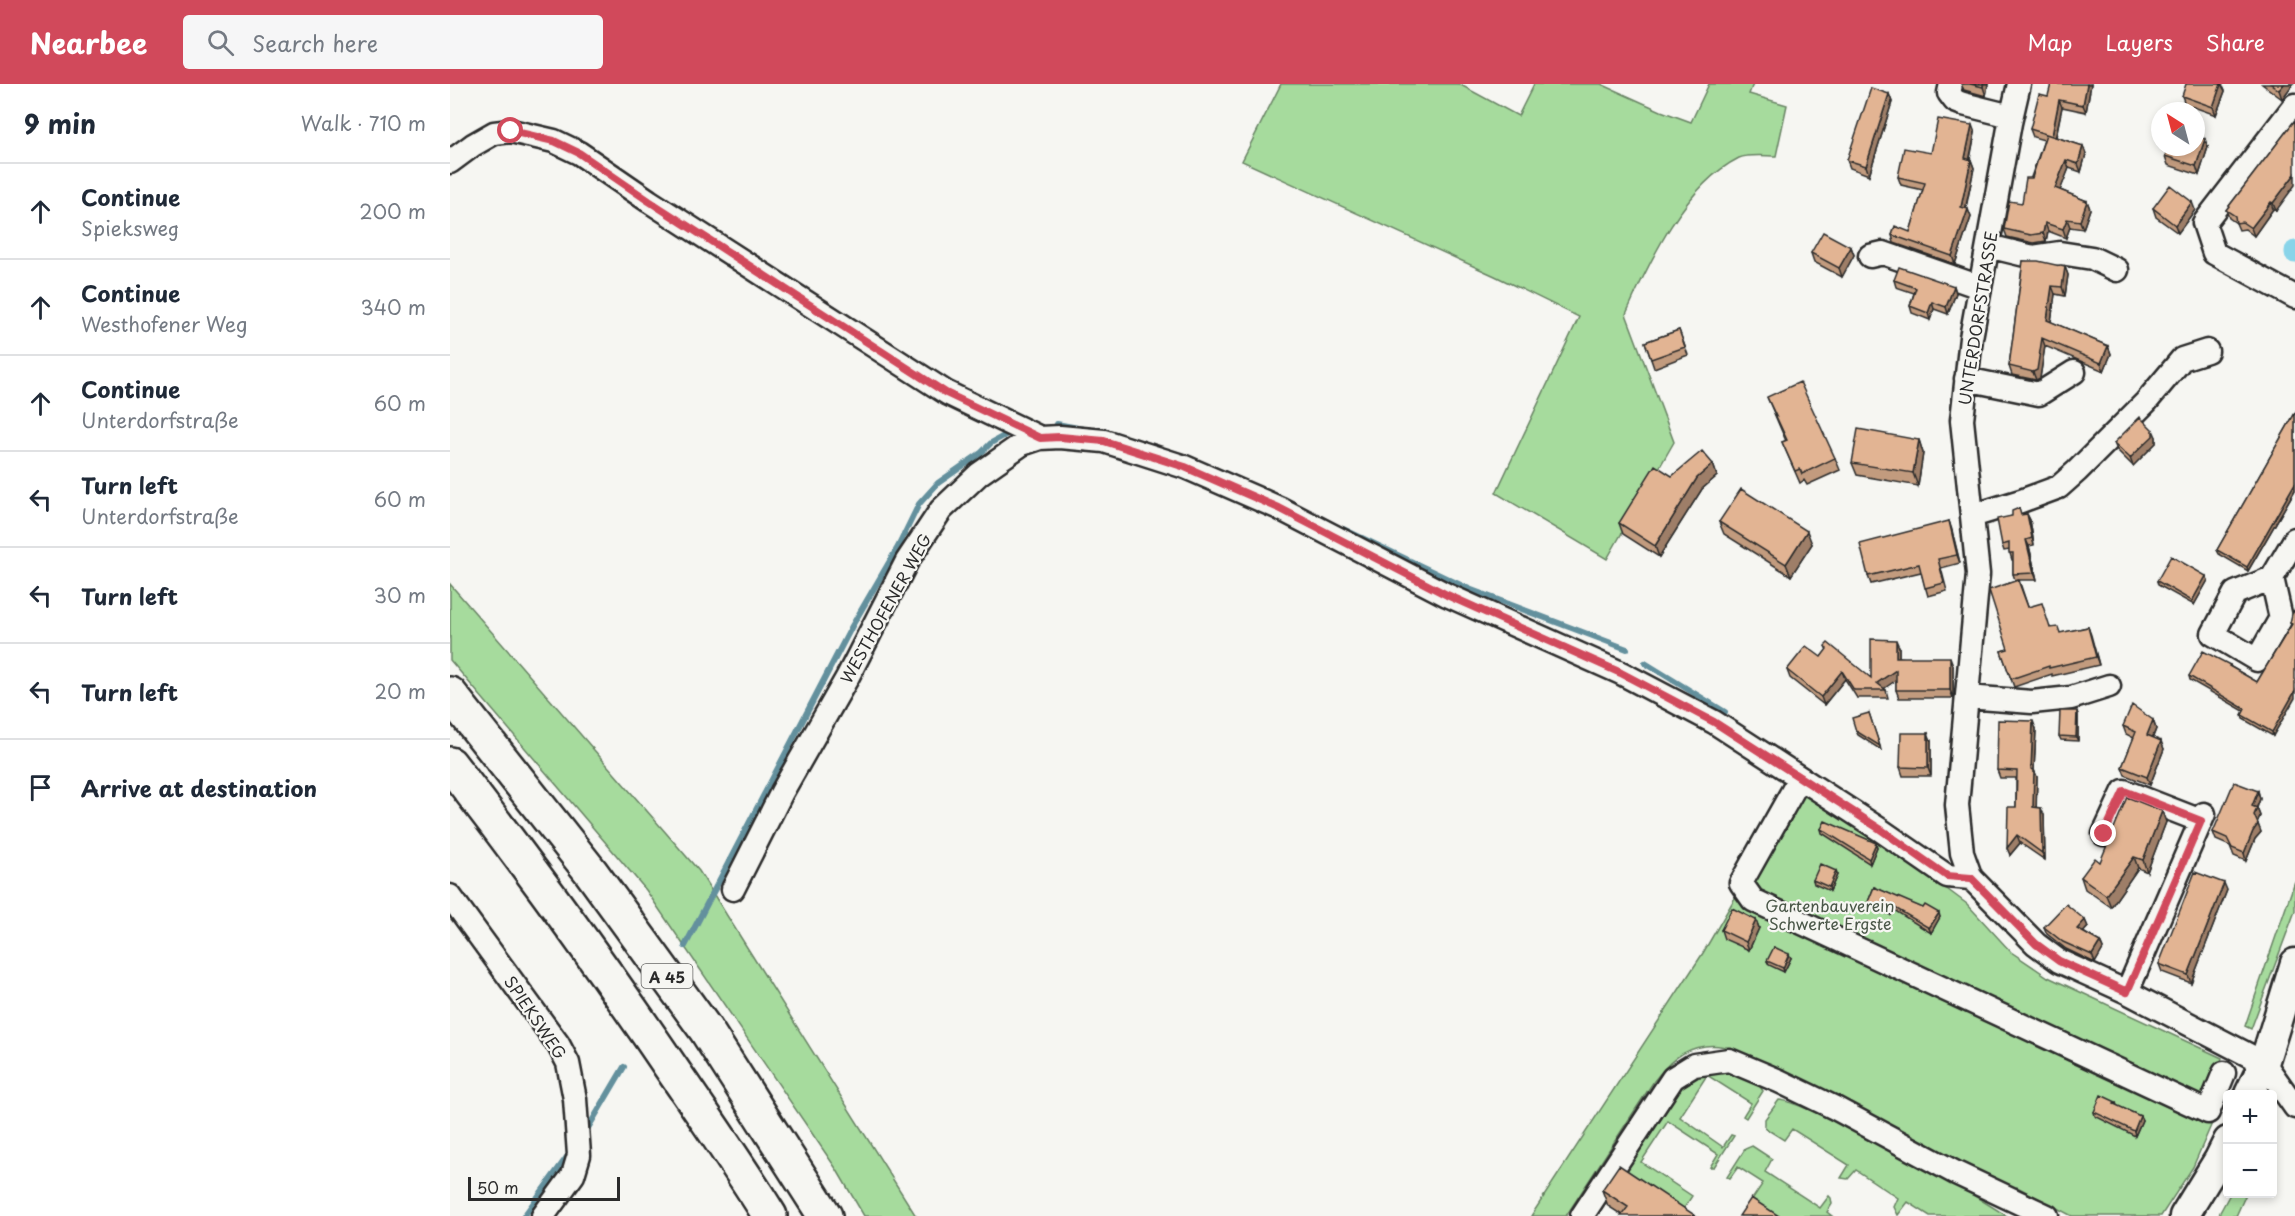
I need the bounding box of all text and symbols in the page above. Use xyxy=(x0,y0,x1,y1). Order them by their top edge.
search box xyxy=(183,15,603,69)
text: Nearbee xyxy=(30,21,147,64)
icon: search xyxy=(204,26,237,59)
text: Search here xyxy=(252,26,378,59)
text: Map xyxy=(2028,26,2072,58)
text: Layers xyxy=(2105,26,2173,58)
text: Share xyxy=(2206,26,2265,58)
north arrow xyxy=(2151,102,2205,156)
text: 9 min xyxy=(24,104,96,143)
text: Walk · 710 m xyxy=(301,108,426,138)
route start xyxy=(497,117,523,143)
text: Continue xyxy=(81,180,180,213)
icon: ahead xyxy=(24,195,57,228)
text: 200 m xyxy=(359,196,426,226)
text: Spieksweg xyxy=(81,213,179,243)
street label: UNTERDORFSTRASSE xyxy=(1951,229,2003,407)
text: Continue xyxy=(81,276,180,309)
icon: ahead xyxy=(24,291,57,324)
text: 340 m xyxy=(361,292,426,322)
text: Westhofener Weg xyxy=(81,309,248,339)
text: Continue xyxy=(81,372,180,405)
icon: ahead xyxy=(24,387,57,420)
text: 60 m xyxy=(374,388,426,418)
text: Unterdorfstraße xyxy=(81,405,239,435)
text: Turn left xyxy=(81,468,178,501)
icon: left xyxy=(24,483,57,516)
text: 60 m xyxy=(374,484,426,514)
text: Unterdorfstraße xyxy=(81,501,239,531)
street label: WESTHOFENER WEG xyxy=(834,528,936,688)
icon: left xyxy=(24,579,57,612)
text: Turn left xyxy=(81,579,178,612)
text: 30 m xyxy=(373,580,426,610)
icon: left xyxy=(24,675,57,708)
text: Turn left xyxy=(81,675,178,708)
text: 20 m xyxy=(374,676,426,706)
icon: arrive xyxy=(24,771,57,804)
text: Arrive at destination xyxy=(81,771,317,804)
route end xyxy=(2090,820,2116,846)
park label: Gartenbauverein Schwerte Ergste xyxy=(1765,893,1895,935)
road number: A 45 xyxy=(642,964,692,988)
street label: SPIEKSWEG xyxy=(499,970,573,1064)
map controls xyxy=(2223,1090,2277,1198)
button: + xyxy=(2223,1090,2277,1144)
button: − xyxy=(2223,1144,2277,1198)
scale bar xyxy=(468,1174,620,1202)
text: 50 m xyxy=(477,1175,518,1199)

